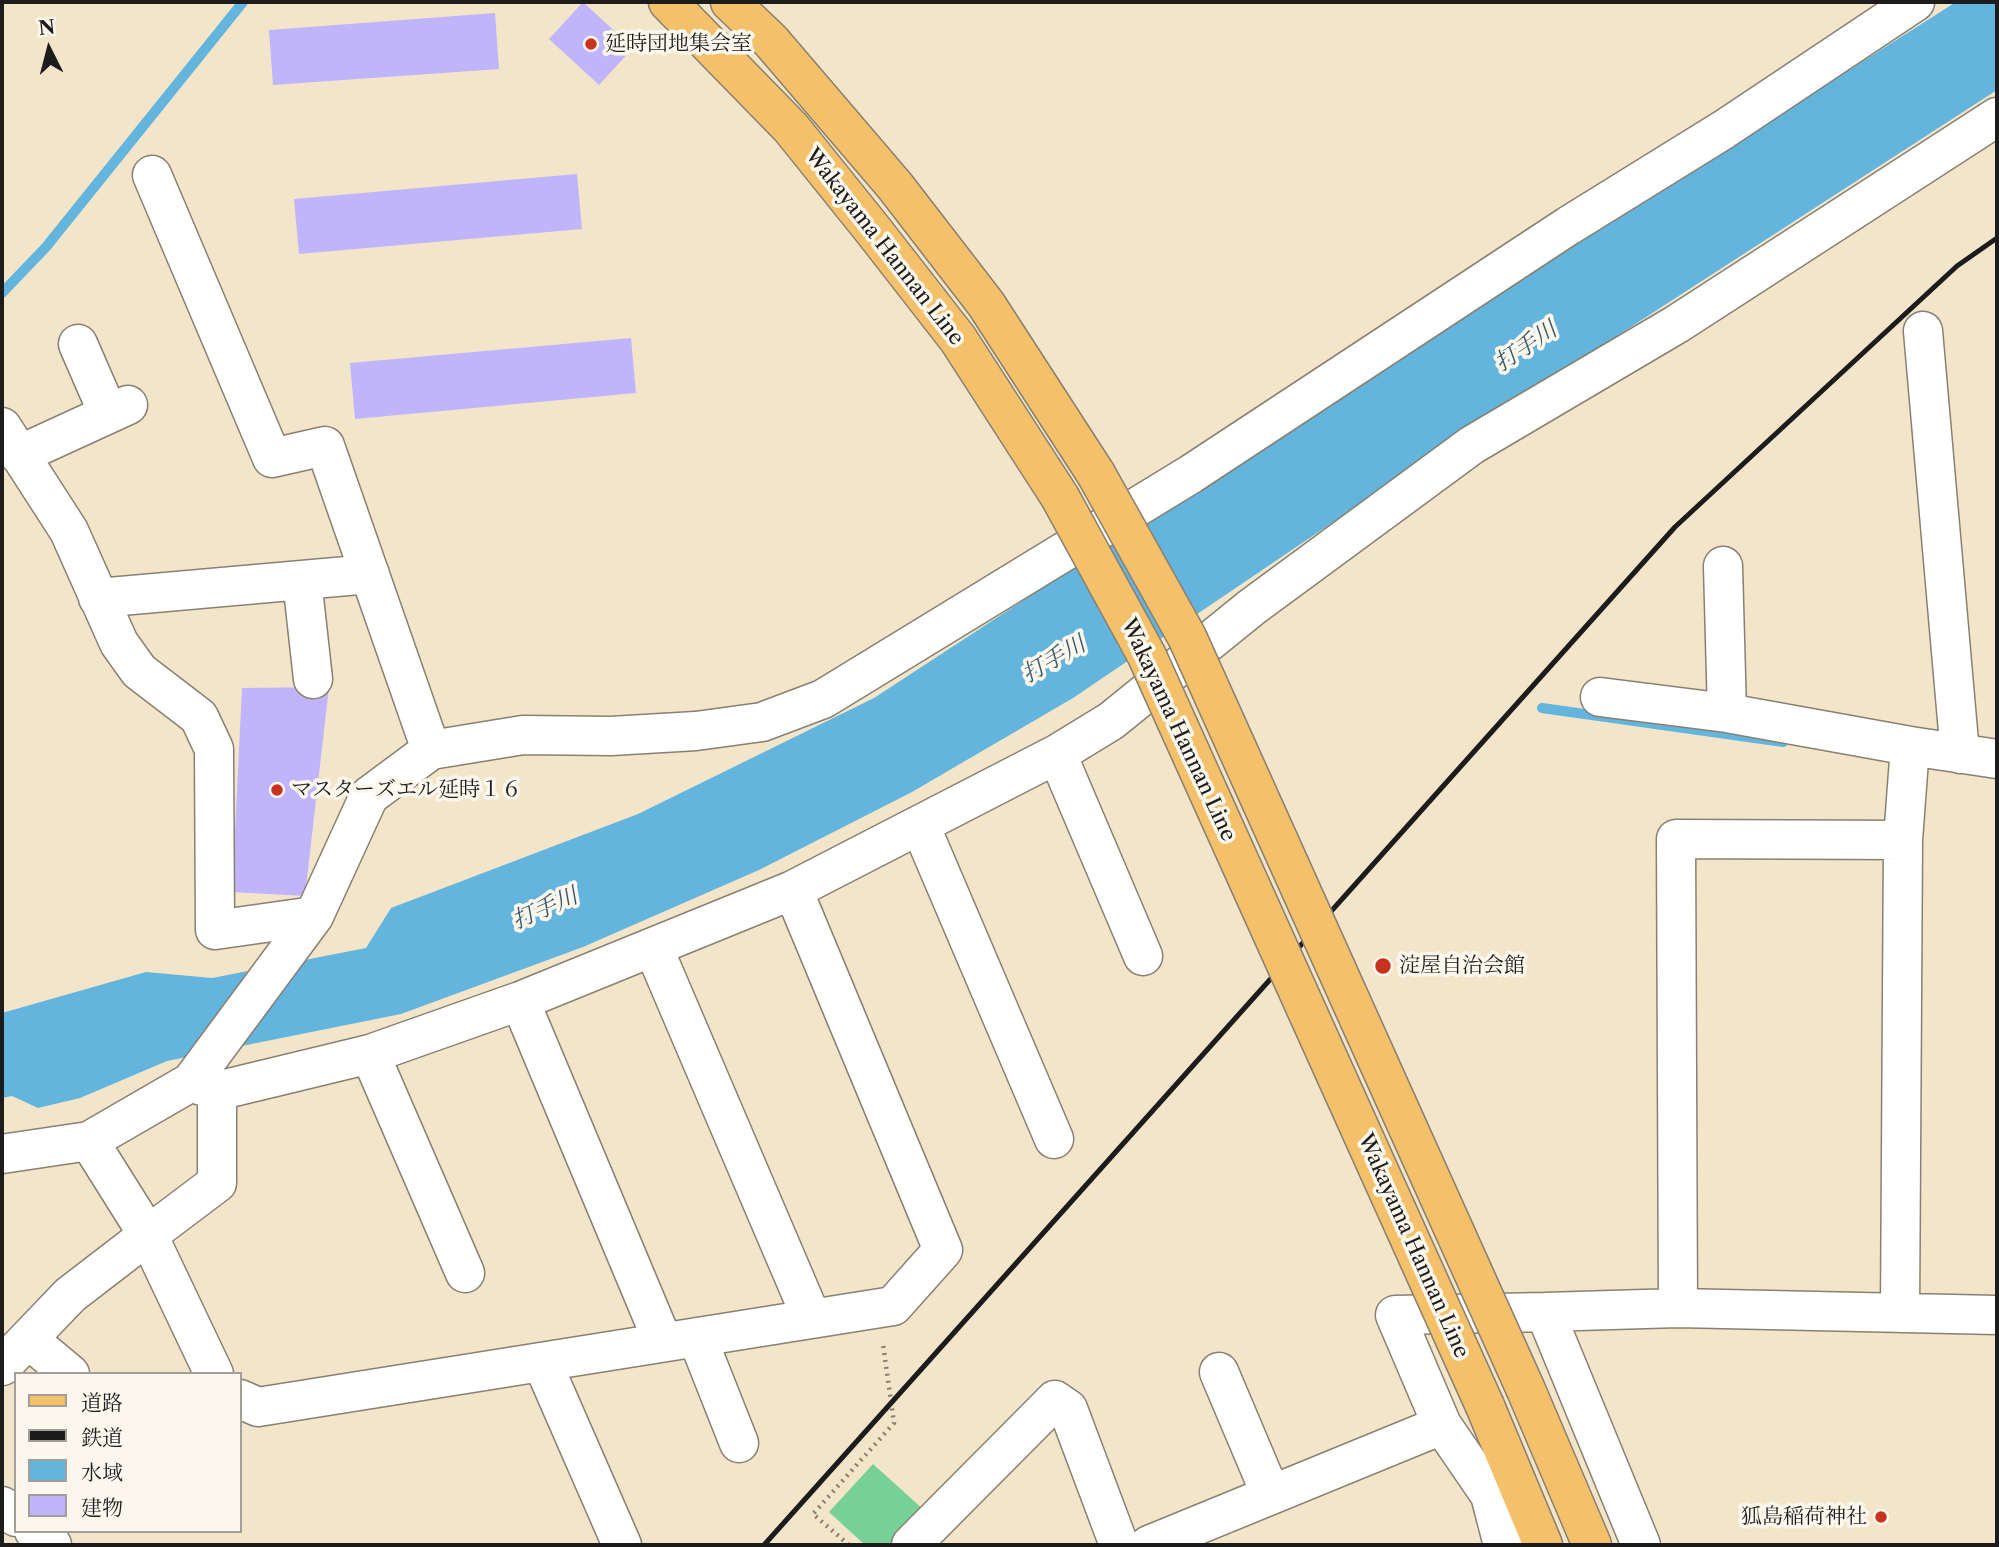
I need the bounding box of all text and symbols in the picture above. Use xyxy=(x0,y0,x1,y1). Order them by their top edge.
north arrow xyxy=(14,14,84,84)
text: N xyxy=(37,15,56,40)
place label: 延時団地集会室 xyxy=(605,31,752,57)
marker: 延時団地集会室 xyxy=(583,36,599,52)
street label: Wakayama Hannan Line xyxy=(799,144,969,350)
water label: 打手川 xyxy=(1490,316,1562,378)
street label: Wakayama Hannan Line xyxy=(1115,615,1241,845)
water label: 打手川 xyxy=(1017,631,1091,689)
place label: マスターズエル延時１６ xyxy=(291,777,522,803)
marker: マスターズエル延時１６ xyxy=(269,782,285,798)
water label: 打手川 xyxy=(508,882,582,936)
place label: 淀屋自治会館 xyxy=(1399,953,1525,979)
marker: 淀屋自治会館 xyxy=(1373,956,1393,976)
street label: Wakayama Hannan Line xyxy=(1352,1130,1474,1362)
legend xyxy=(14,1372,242,1533)
text: 道路 xyxy=(81,1390,123,1415)
text: 鉄道 xyxy=(81,1425,123,1450)
text: 水域 xyxy=(81,1460,123,1485)
text: 建物 xyxy=(81,1495,123,1520)
place label: 狐島稲荷神社 xyxy=(1741,1504,1867,1530)
marker: 狐島稲荷神社 xyxy=(1873,1509,1889,1525)

